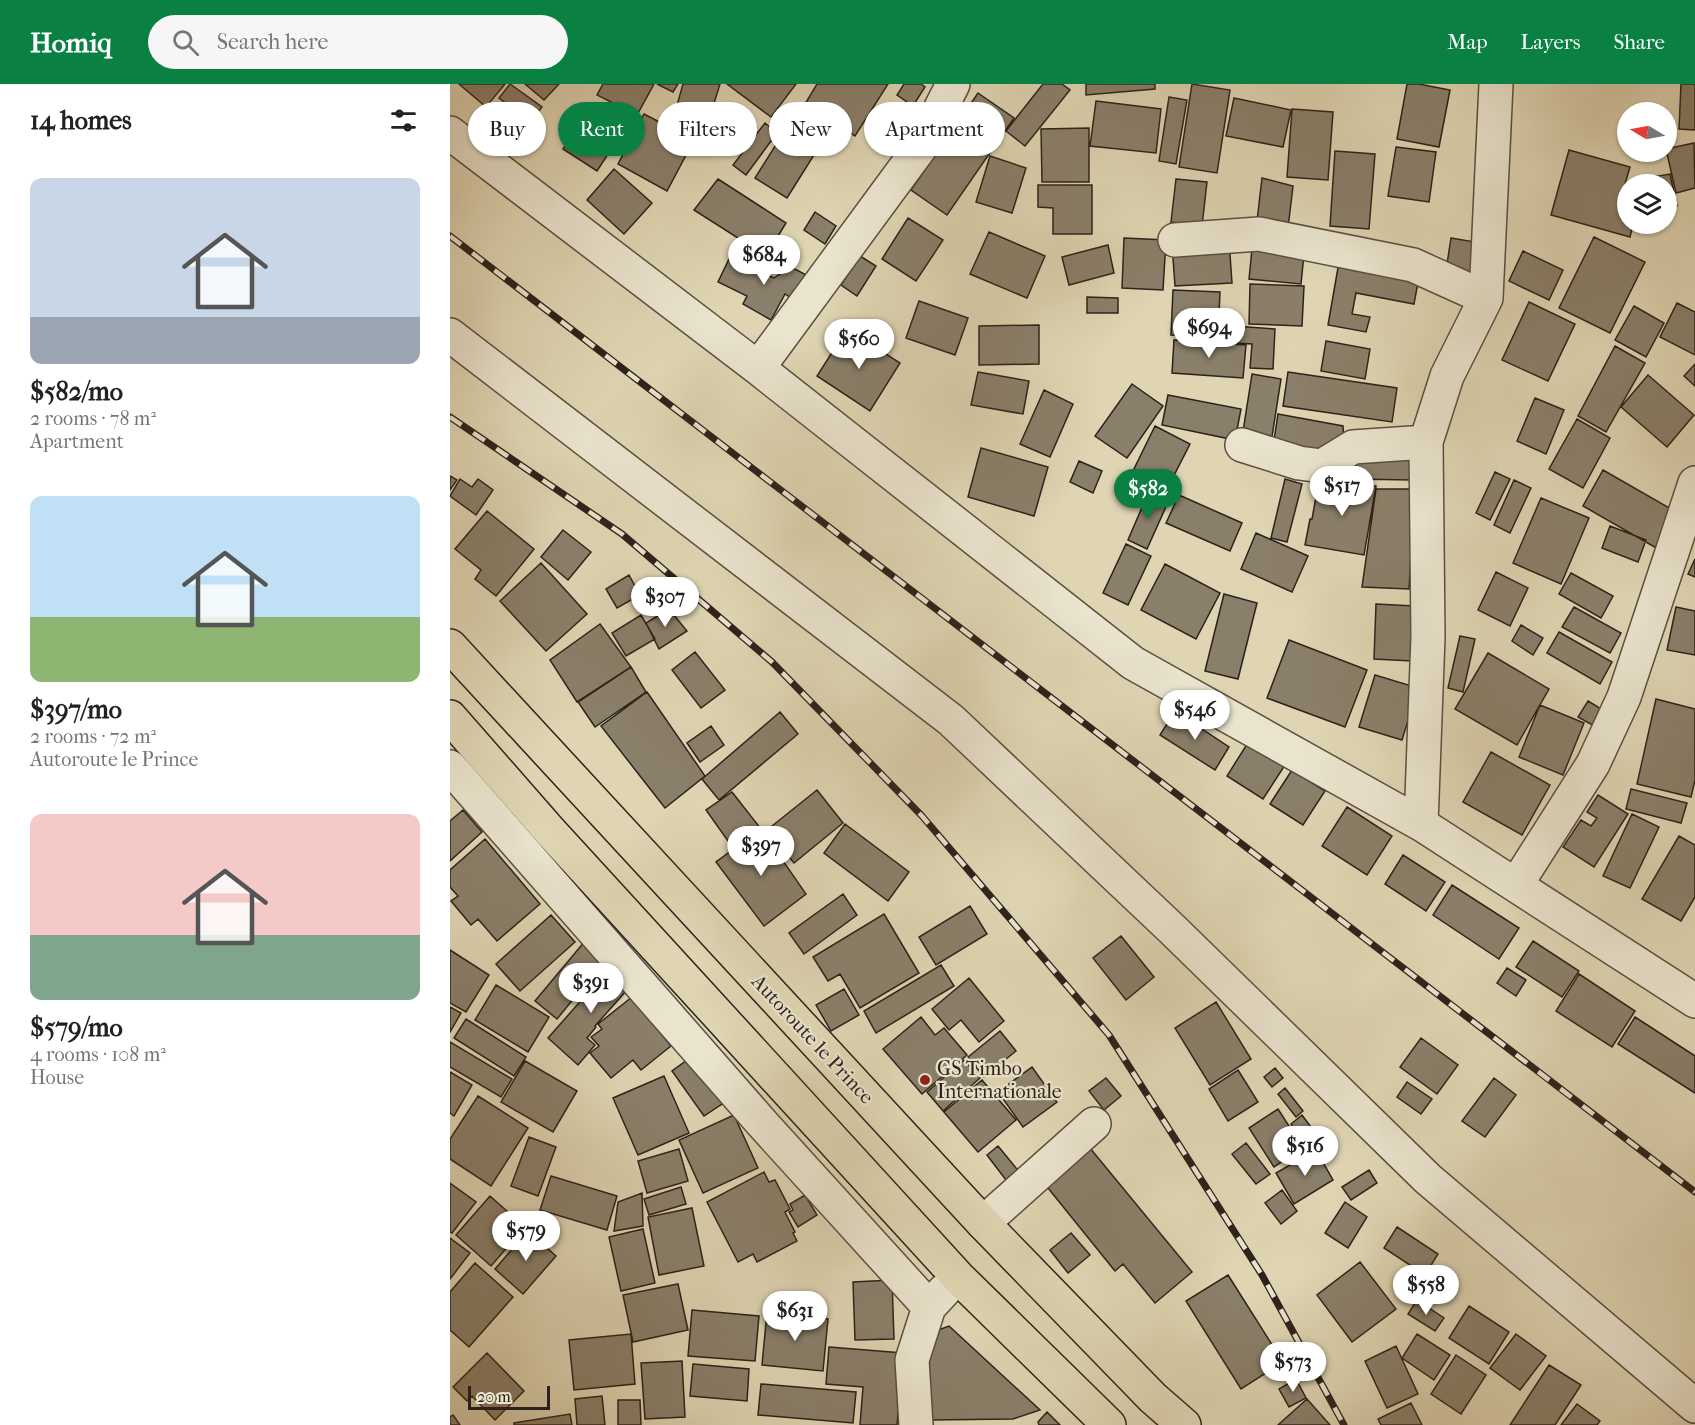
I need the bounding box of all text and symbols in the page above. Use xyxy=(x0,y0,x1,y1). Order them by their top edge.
search box xyxy=(148,15,568,69)
text: Homiq xyxy=(30,26,112,59)
icon: search xyxy=(169,26,202,59)
text: Search here xyxy=(217,29,328,55)
text: Map xyxy=(1447,30,1488,54)
text: Layers xyxy=(1521,30,1580,54)
text: Share xyxy=(1613,30,1665,54)
chip: Buy xyxy=(468,102,546,156)
chip: Rent xyxy=(558,102,645,156)
chip: Filters xyxy=(657,102,757,156)
chip: New xyxy=(769,102,852,156)
chip: Apartment xyxy=(864,102,1005,156)
north arrow xyxy=(1617,102,1677,162)
map controls xyxy=(1617,102,1677,234)
icon: filters xyxy=(387,104,420,137)
text: 14 homes xyxy=(30,105,132,136)
button: layers xyxy=(1617,174,1677,234)
icon: home xyxy=(171,217,279,325)
pin: $684 xyxy=(728,235,800,286)
text: $684 xyxy=(742,243,786,266)
pin: $694 xyxy=(1173,308,1245,359)
text: $694 xyxy=(1187,316,1231,339)
pin: $560 xyxy=(823,319,895,370)
text: $560 xyxy=(838,327,880,350)
text: $582/mo xyxy=(30,376,123,407)
text: 2 rooms · 78 m² xyxy=(30,407,156,430)
text: Apartment xyxy=(30,430,124,453)
pin: $517 xyxy=(1306,466,1378,517)
pin: $582 xyxy=(1112,469,1184,520)
text: $517 xyxy=(1324,474,1360,497)
text: $582 xyxy=(1128,477,1168,500)
icon: home xyxy=(171,535,279,643)
pin: $307 xyxy=(629,577,701,628)
text: $307 xyxy=(645,585,685,608)
pin: $546 xyxy=(1159,690,1231,741)
text: $397/mo xyxy=(30,694,122,725)
text: $546 xyxy=(1174,698,1216,721)
text: 2 rooms · 72 m² xyxy=(30,725,156,748)
text: Autoroute le Prince xyxy=(30,748,198,771)
pin: $397 xyxy=(725,826,797,877)
text: $397 xyxy=(741,834,781,857)
icon: home xyxy=(171,853,279,961)
pin: $391 xyxy=(555,963,627,1014)
street label: Autoroute le Prince xyxy=(746,969,879,1109)
text: $391 xyxy=(573,971,609,994)
text: $579/mo xyxy=(30,1012,123,1043)
text: 4 rooms · 108 m² xyxy=(30,1043,166,1066)
place label: GS Timbo Internationale xyxy=(937,1057,1062,1103)
text: House xyxy=(30,1066,84,1089)
marker: GS Timbo Internationale xyxy=(918,1073,932,1087)
pin: $516 xyxy=(1269,1126,1341,1177)
text: $516 xyxy=(1286,1134,1324,1157)
pin: $579 xyxy=(490,1211,562,1262)
text: $579 xyxy=(506,1219,546,1242)
pin: $558 xyxy=(1390,1265,1462,1316)
text: $558 xyxy=(1407,1273,1445,1296)
pin: $631 xyxy=(759,1291,831,1342)
text: $631 xyxy=(776,1299,814,1322)
pin: $573 xyxy=(1257,1342,1329,1393)
text: $573 xyxy=(1274,1350,1312,1373)
scale bar xyxy=(468,1383,550,1410)
text: 20 m xyxy=(477,1387,511,1406)

